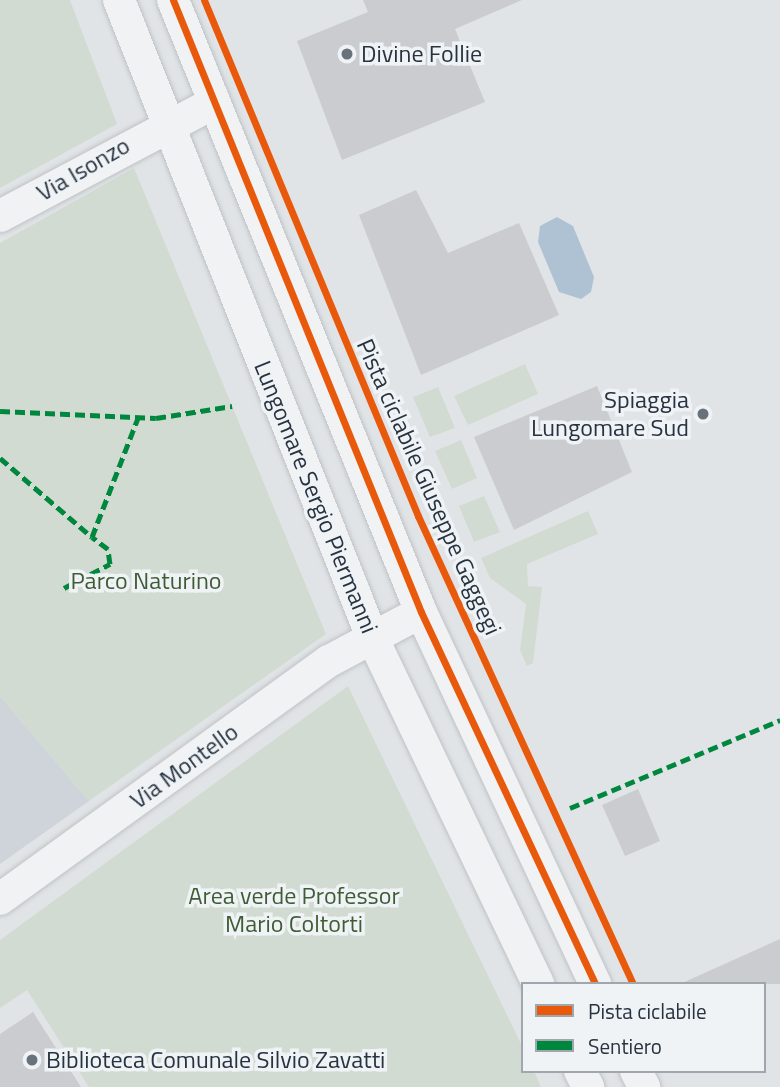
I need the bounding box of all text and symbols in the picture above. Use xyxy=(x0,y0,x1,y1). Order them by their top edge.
place label: Divine Follie xyxy=(361,40,482,68)
marker: Divine Follie xyxy=(339,46,355,62)
street label: Via Isonzo xyxy=(31,131,135,207)
street label: Pista ciclabile Giuseppe Gaggegi xyxy=(351,335,507,639)
street label: Lungomare Sergio Piermanni xyxy=(248,357,384,637)
place label: Spiaggia Lungomare Sud xyxy=(531,386,689,442)
marker: Spiaggia Lungomare Sud xyxy=(695,406,711,422)
park label: Parco Naturino xyxy=(70,567,222,595)
street label: Via Montello xyxy=(124,717,244,815)
park label: Area verde Professor Mario Coltorti xyxy=(188,882,400,938)
legend xyxy=(521,982,766,1073)
text: Pista ciclabile xyxy=(588,995,707,1027)
text: Sentiero xyxy=(588,1030,662,1062)
place label: Biblioteca Comunale Silvio Zavatti xyxy=(46,1046,385,1074)
marker: Biblioteca Comunale Silvio Zavatti xyxy=(24,1052,40,1068)

